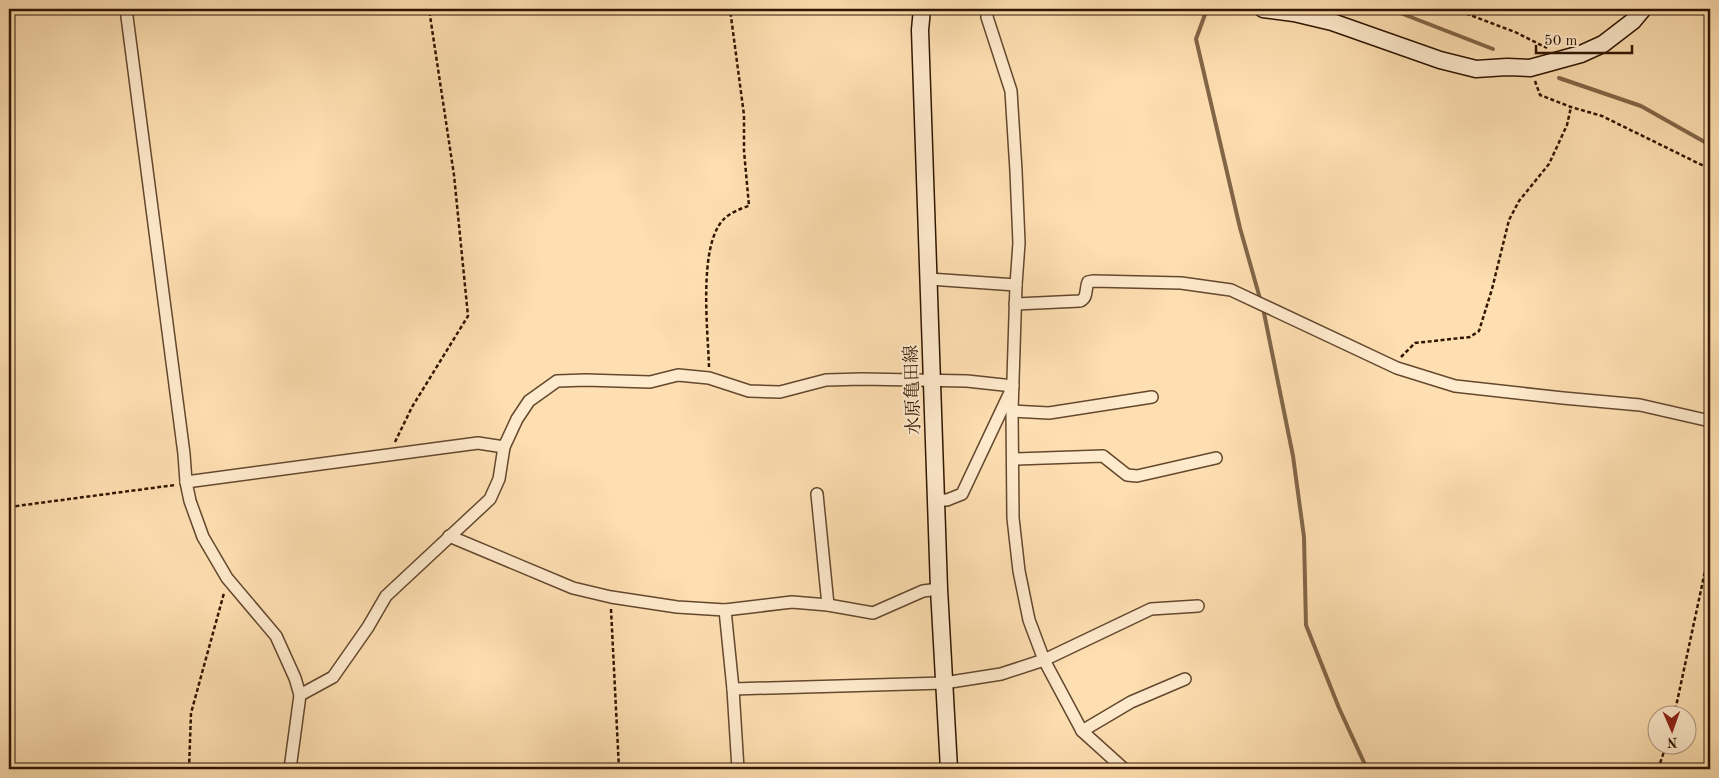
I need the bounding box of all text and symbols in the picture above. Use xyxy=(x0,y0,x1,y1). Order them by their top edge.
scale bar xyxy=(1536,22,1633,54)
text: 50 m xyxy=(1544,34,1578,49)
street label: 水原亀田線 xyxy=(900,345,924,435)
north arrow xyxy=(1646,706,1696,756)
text: N xyxy=(1667,735,1678,749)

